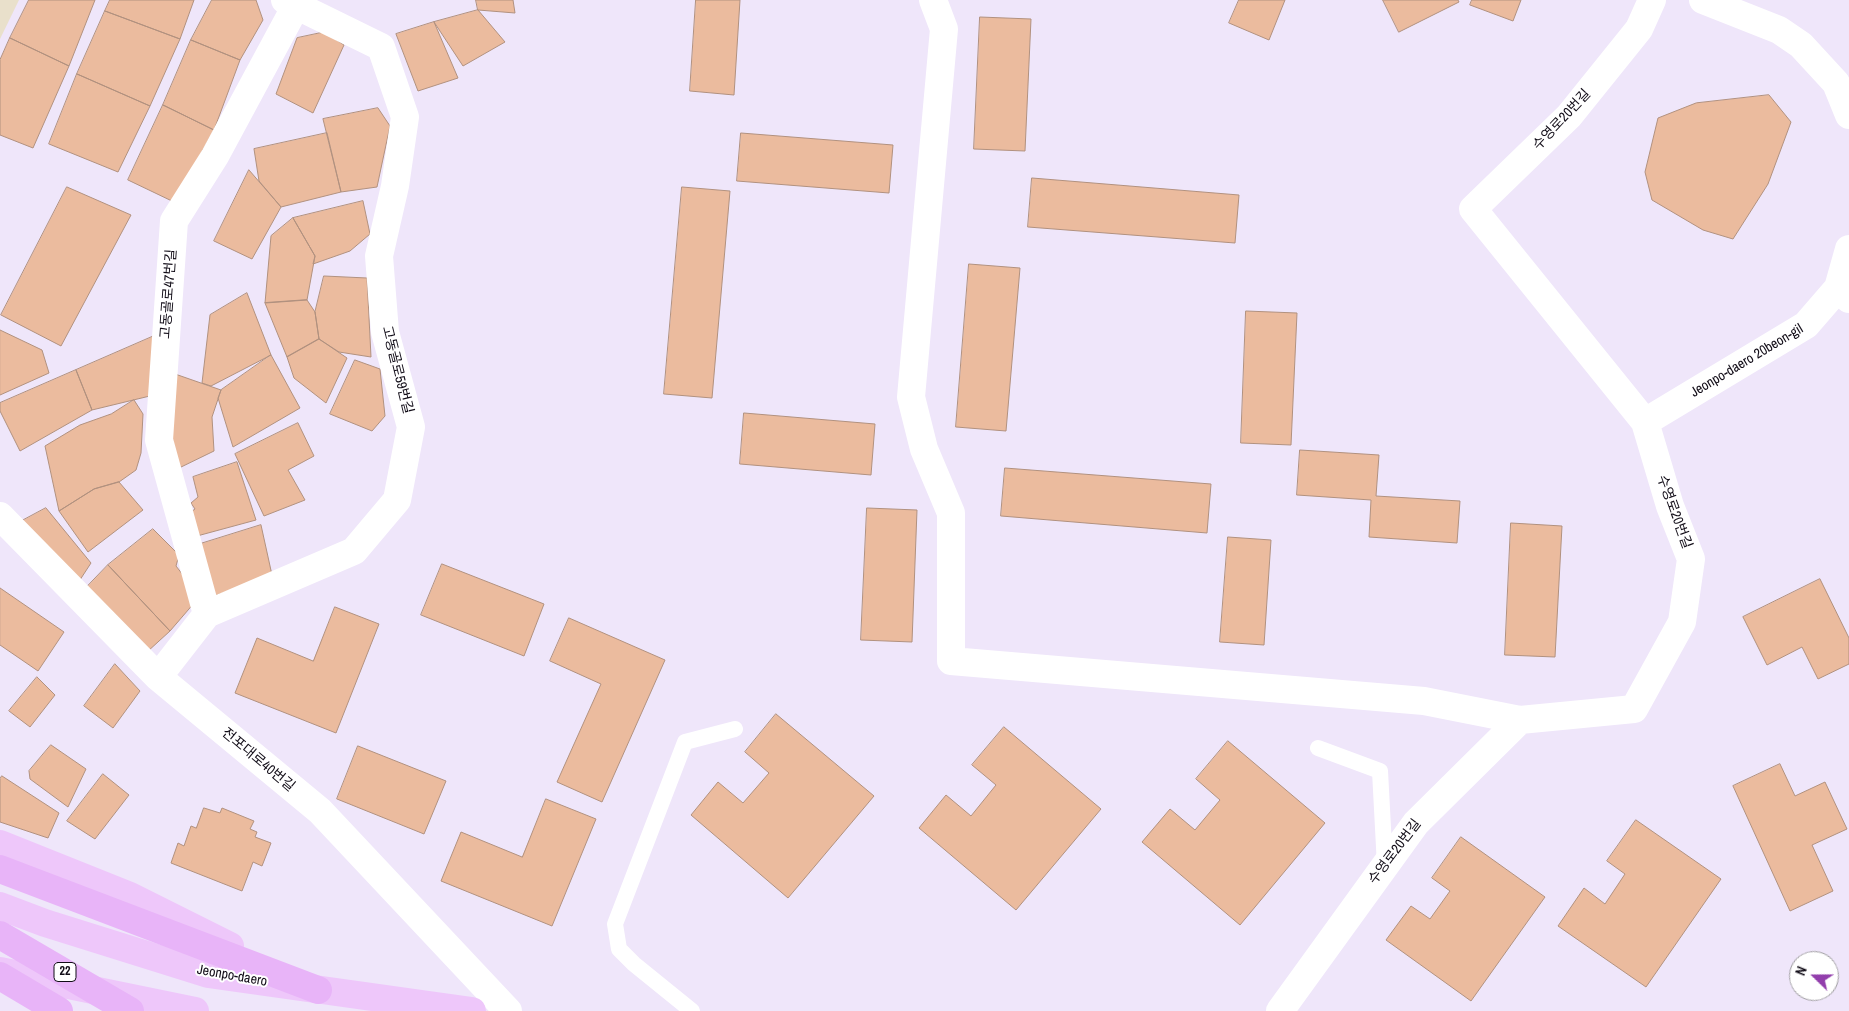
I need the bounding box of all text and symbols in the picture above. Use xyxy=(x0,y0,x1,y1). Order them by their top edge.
street label: 수영로20번길 xyxy=(1530,86,1594,154)
street label: 고동골로47번길 xyxy=(157,248,181,340)
street label: Jeonpo-daero 20beon-gil xyxy=(1688,321,1806,401)
street label: 고동골로59번길 xyxy=(378,324,416,416)
street label: 수영로20번길 xyxy=(1653,473,1695,551)
street label: 전포대로40번길 xyxy=(218,725,298,795)
street label: 수영로20번길 xyxy=(1365,816,1425,888)
north arrow xyxy=(1789,951,1839,1001)
road number: 22 xyxy=(54,962,76,982)
street label: Jeonpo-daero xyxy=(196,962,268,990)
text: N xyxy=(1791,964,1811,978)

